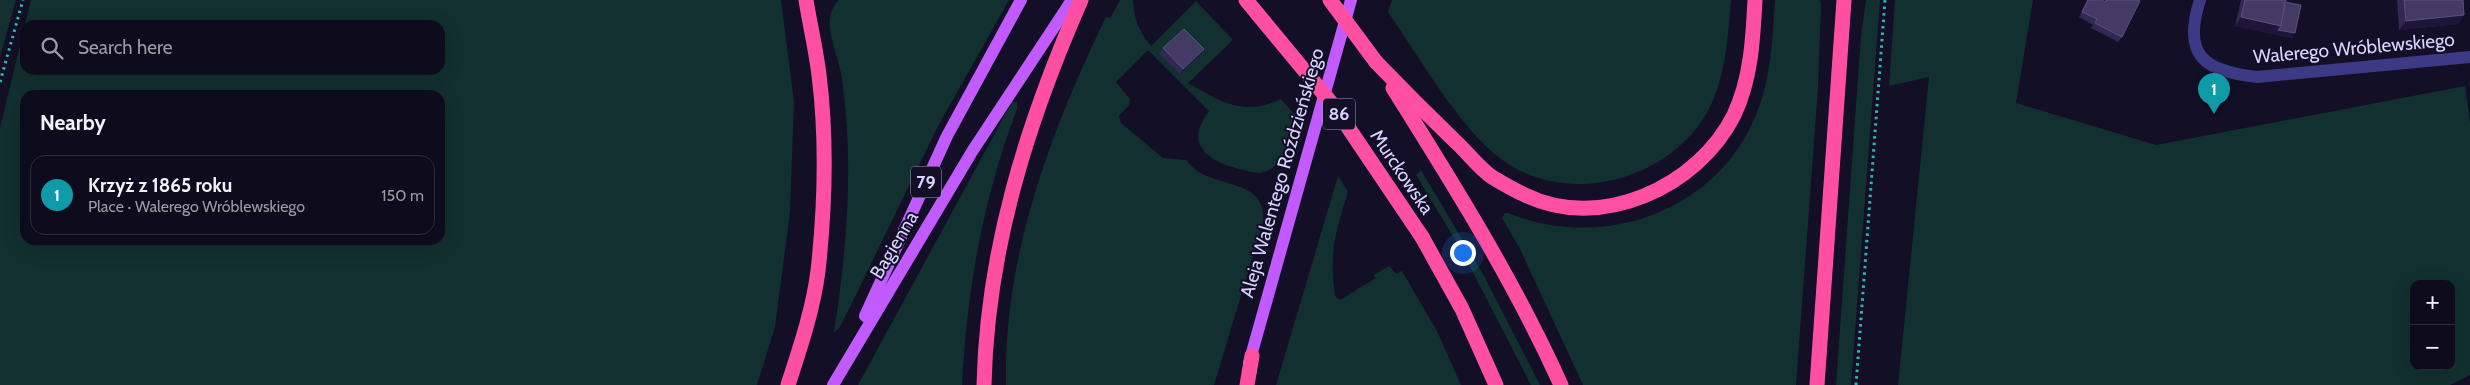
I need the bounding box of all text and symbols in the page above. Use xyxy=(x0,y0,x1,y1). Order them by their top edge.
search box xyxy=(20,20,445,75)
street label: Walerego Wróblewskiego xyxy=(2252,28,2456,68)
icon: search xyxy=(38,34,66,62)
text: Search here xyxy=(78,36,172,59)
street label: Aleja Walentego Roździeńskiego xyxy=(1235,45,1329,301)
pin: 1 xyxy=(2198,73,2230,114)
road number: 86 xyxy=(1323,98,1355,130)
text: Nearby xyxy=(40,110,106,135)
street label: Murckowska xyxy=(1365,125,1439,219)
road number: 79 xyxy=(911,166,941,198)
text: Krzyż z 1865 roku xyxy=(88,174,232,197)
text: 1 xyxy=(54,186,60,205)
text: 150 m xyxy=(381,186,424,205)
text: Place · Walerego Wróblewskiego xyxy=(88,197,305,216)
street label: Bagienna xyxy=(865,207,923,283)
your location xyxy=(1450,240,1476,266)
map controls xyxy=(2410,280,2455,370)
button: + xyxy=(2410,280,2455,325)
button: − xyxy=(2410,325,2455,370)

